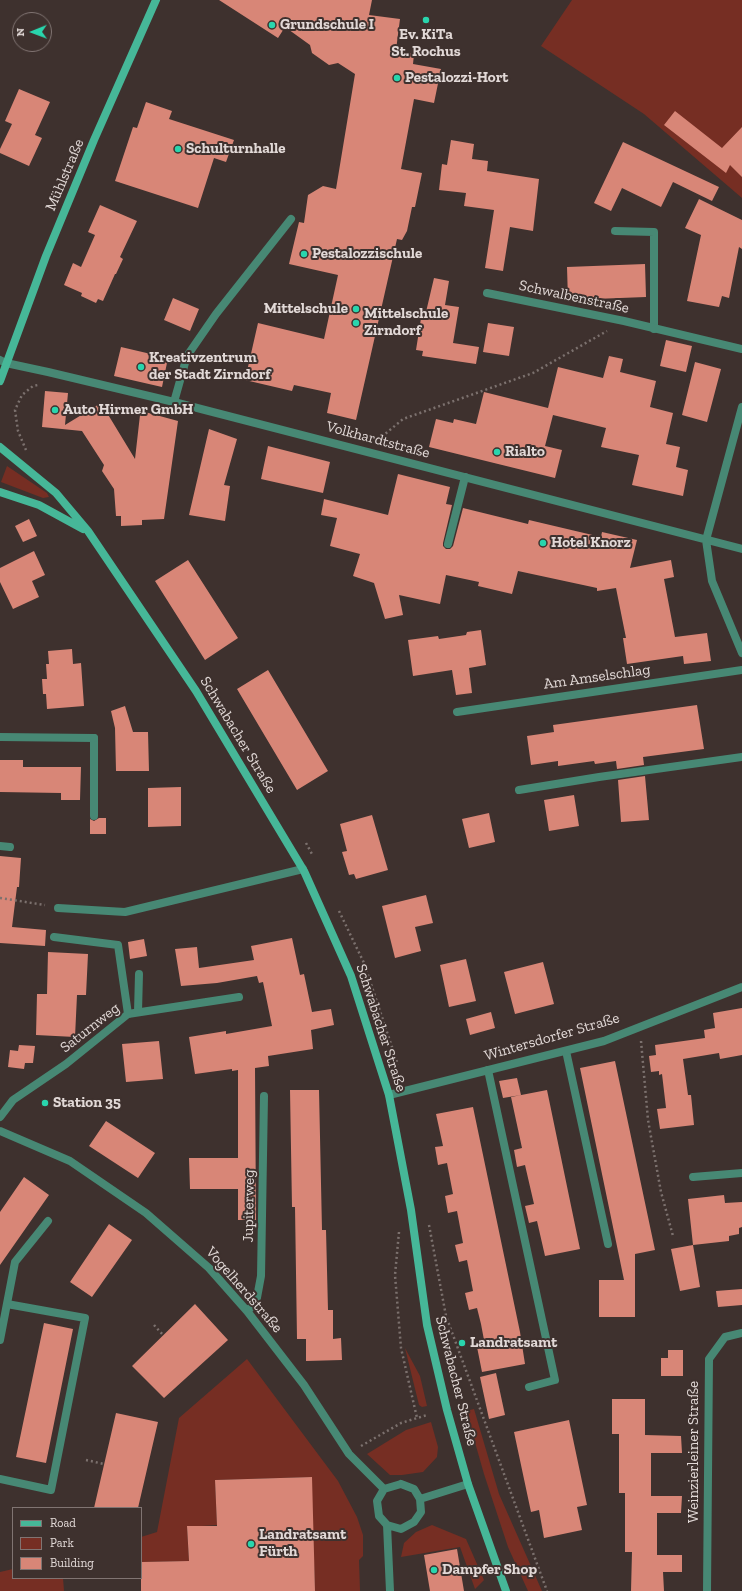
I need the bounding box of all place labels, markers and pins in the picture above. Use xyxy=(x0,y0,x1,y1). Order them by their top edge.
marker: Ev. KiTa St. Rochus xyxy=(421,15,431,25)
place label: Grundschule I xyxy=(280,16,374,34)
marker: Grundschule I xyxy=(267,20,277,30)
place label: Ev. KiTa St. Rochus xyxy=(391,26,461,61)
place label: Pestalozzi-Hort xyxy=(405,69,508,87)
marker: Pestalozzi-Hort xyxy=(392,73,402,83)
place label: Schulturnhalle xyxy=(186,140,286,158)
marker: Schulturnhalle xyxy=(173,144,183,154)
place label: Pestalozzischule xyxy=(312,245,422,263)
marker: Pestalozzischule xyxy=(299,249,309,259)
place label: Mittelschule xyxy=(264,300,348,318)
marker: Mittelschule xyxy=(351,304,361,314)
place label: Mittelschule Zirndorf xyxy=(364,305,448,340)
marker: Mittelschule Zirndorf xyxy=(351,318,361,328)
place label: Kreativzentrum der Stadt Zirndorf xyxy=(149,349,270,384)
marker: Kreativzentrum der Stadt Zirndorf xyxy=(136,362,146,372)
place label: Auto Hirmer GmbH xyxy=(63,401,193,419)
marker: Auto Hirmer GmbH xyxy=(50,405,60,415)
place label: Rialto xyxy=(505,443,545,461)
marker: Rialto xyxy=(492,447,502,457)
place label: Hotel Knorz xyxy=(551,534,631,552)
marker: Hotel Knorz xyxy=(538,538,548,548)
place label: Station 35 xyxy=(53,1094,121,1112)
marker: Station 35 xyxy=(40,1098,50,1108)
place label: Landratsamt xyxy=(470,1334,557,1352)
marker: Landratsamt xyxy=(457,1338,467,1348)
place label: Landratsamt Fürth xyxy=(259,1526,346,1561)
marker: Landratsamt Fürth xyxy=(246,1539,256,1549)
place label: Dampfer Shop xyxy=(442,1561,537,1579)
marker: Dampfer Shop xyxy=(429,1565,439,1575)

